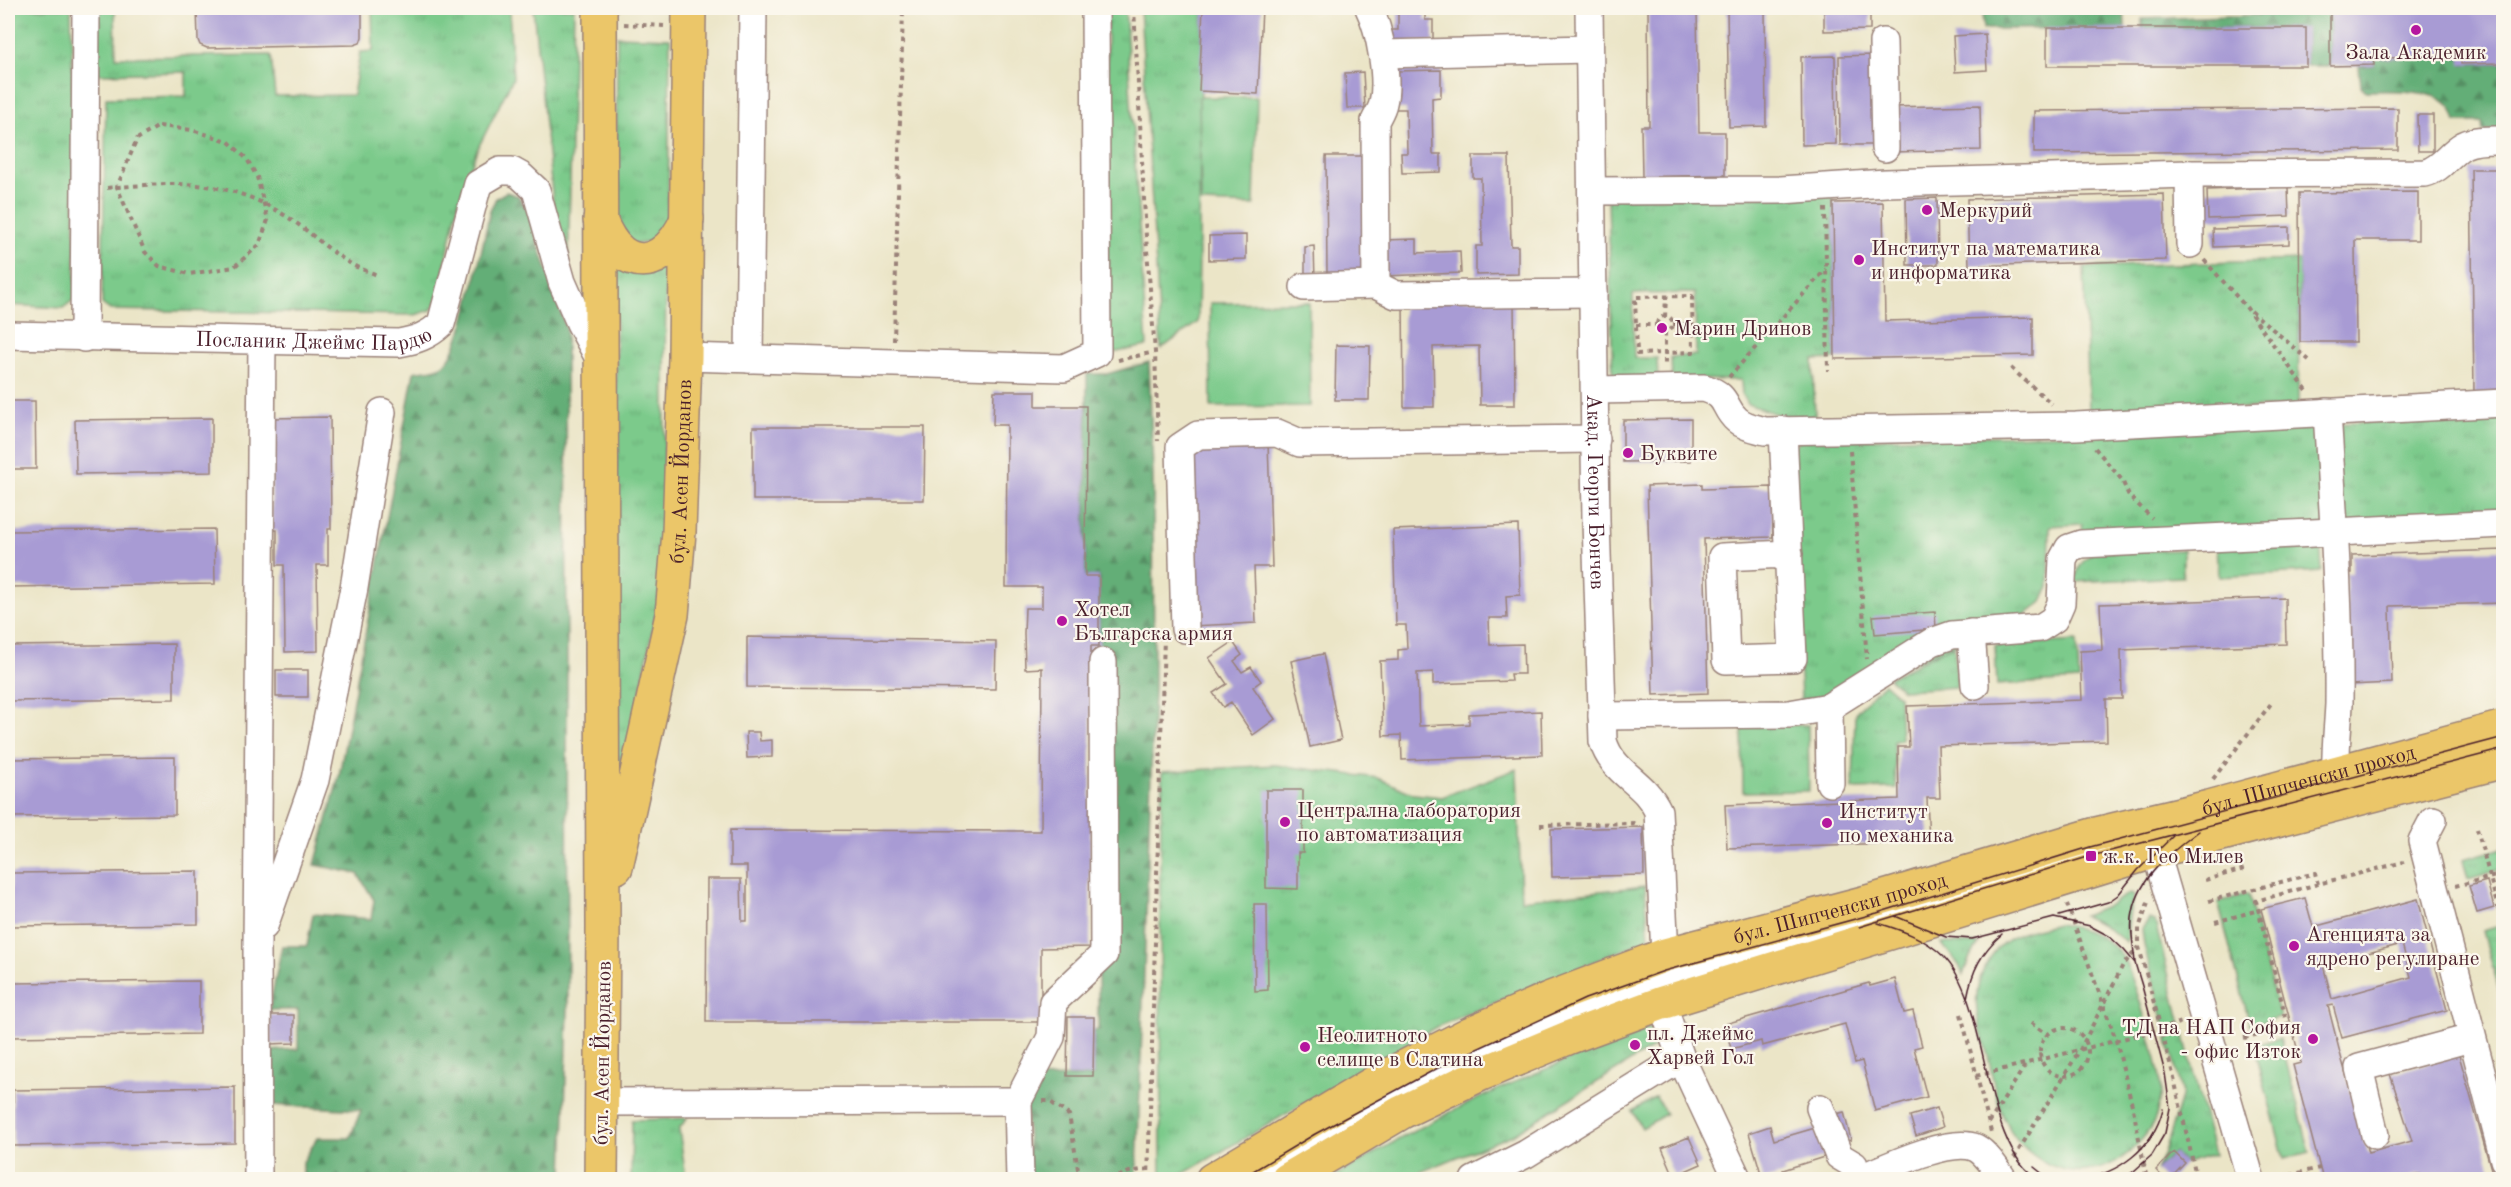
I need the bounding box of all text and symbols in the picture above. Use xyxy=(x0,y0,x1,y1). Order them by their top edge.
marker: Зала Академик xyxy=(2409,23,2423,37)
place label: Зала Академик xyxy=(2345,43,2487,64)
place label: Меркурий xyxy=(1939,201,2032,222)
marker: Меркурий xyxy=(1920,203,1934,217)
place label: Институт па математика и информатика xyxy=(1871,239,2100,284)
marker: Институт па математика и информатика xyxy=(1852,253,1866,267)
place label: Марин Дринов xyxy=(1674,319,1811,340)
marker: Марин Дринов xyxy=(1655,321,1669,335)
street label: Посланик Джеймс Пардю xyxy=(195,325,436,355)
street label: бул. Асен Йорданов xyxy=(667,379,696,565)
street label: Акад. Георги Бончев xyxy=(1582,394,1607,590)
place label: Буквите xyxy=(1640,444,1718,465)
marker: Буквите xyxy=(1621,446,1635,460)
place label: Хотел Българска армия xyxy=(1074,600,1233,645)
marker: Хотел Българска армия xyxy=(1055,614,1069,628)
street label: бул. Шипченски проход xyxy=(2200,742,2418,820)
place label: Централна лаборатория по автоматизация xyxy=(1297,801,1521,846)
place label: Институт по механика xyxy=(1839,802,1954,847)
marker: Централна лаборатория по автоматизация xyxy=(1278,815,1292,829)
marker: Институт по механика xyxy=(1820,816,1834,830)
place label: ж.к. Гео Милев xyxy=(2103,847,2244,868)
marker: ж.к. Гео Милев xyxy=(2084,849,2098,863)
street label: бул. Шипченски проход xyxy=(1731,870,1950,949)
place label: Агенцията за ядрено регулиране xyxy=(2306,925,2480,970)
marker: Агенцията за ядрено регулиране xyxy=(2287,939,2301,953)
street label: бул. Асен Йорданов xyxy=(586,961,616,1145)
place label: ТД на НАП София - офис Изток xyxy=(2121,1018,2301,1063)
place label: пл. Джеймс Харвей Гол xyxy=(1647,1024,1754,1069)
place label: Неолитното селище в Слатина xyxy=(1317,1026,1483,1071)
marker: ТД на НАП София - офис Изток xyxy=(2306,1032,2320,1046)
marker: пл. Джеймс Харвей Гол xyxy=(1628,1038,1642,1052)
marker: Неолитното селище в Слатина xyxy=(1298,1040,1312,1054)

